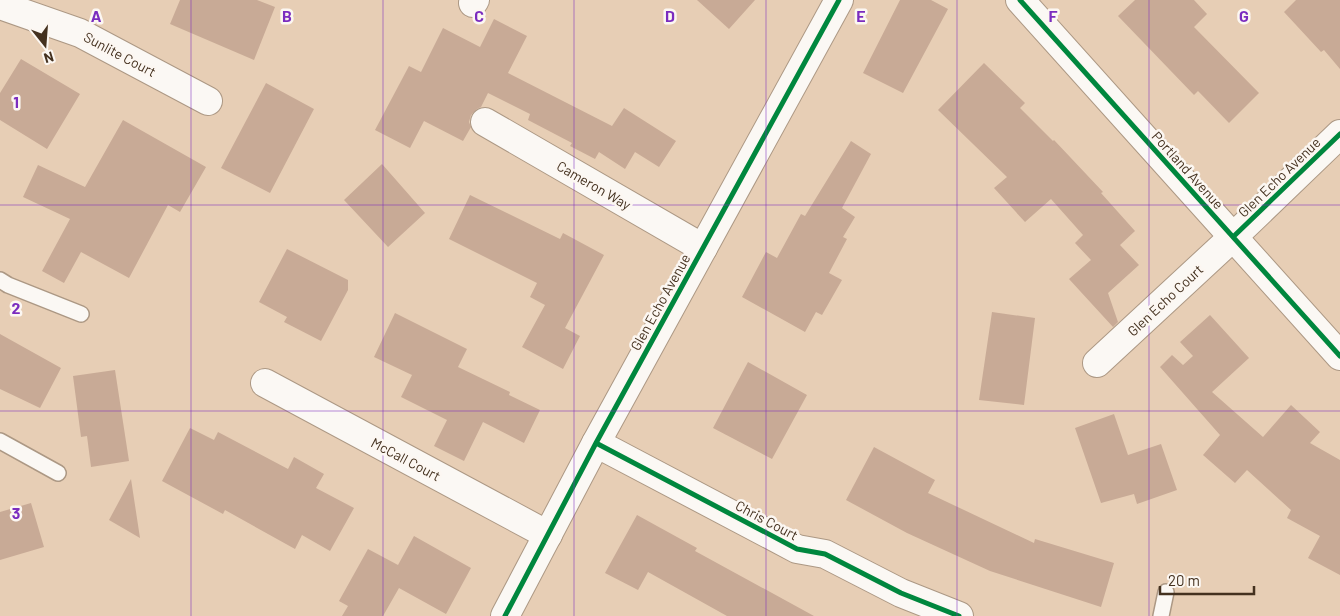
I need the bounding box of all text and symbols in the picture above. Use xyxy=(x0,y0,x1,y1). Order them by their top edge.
text: A xyxy=(91,6,102,25)
text: B xyxy=(282,6,292,25)
text: C xyxy=(474,6,484,25)
text: D xyxy=(665,6,675,25)
text: E xyxy=(856,6,866,25)
text: F xyxy=(1049,6,1058,25)
text: G xyxy=(1239,6,1249,25)
north arrow xyxy=(20,20,70,70)
street label: Sunlite Court xyxy=(81,28,159,80)
text: N xyxy=(42,48,56,67)
text: 1 xyxy=(13,92,19,111)
street label: Portland Avenue xyxy=(1149,128,1227,212)
street label: Glen Echo Avenue xyxy=(1234,133,1324,221)
street label: Cameron Way xyxy=(554,157,635,213)
street label: Glen Echo Avenue xyxy=(626,251,694,353)
street label: Glen Echo Court xyxy=(1124,261,1206,339)
text: 2 xyxy=(12,298,21,317)
street label: McCall Court xyxy=(368,434,444,484)
street label: Chris Court xyxy=(733,496,801,544)
text: 3 xyxy=(12,503,20,522)
scale bar xyxy=(1160,564,1254,596)
text: 20 m xyxy=(1168,571,1200,589)

